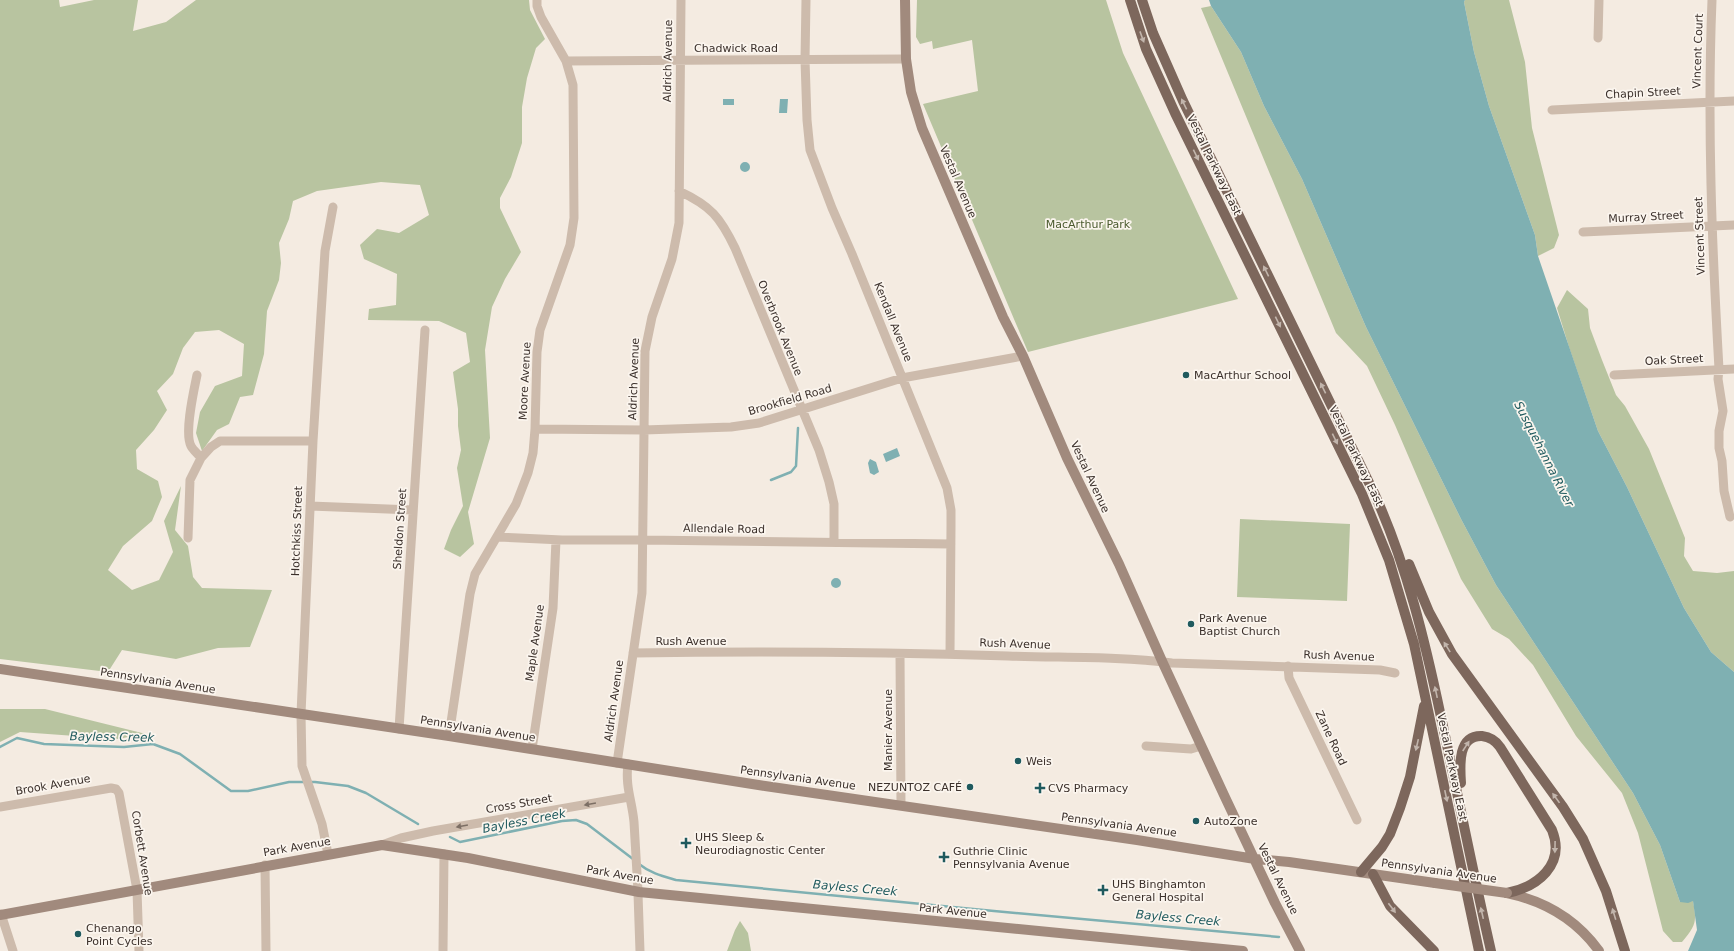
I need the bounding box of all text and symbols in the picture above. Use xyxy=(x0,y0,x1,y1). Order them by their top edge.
street label: Vincent Court xyxy=(1690,13,1706,89)
street label: Aldrich Avenue xyxy=(661,19,675,102)
one-way arrow xyxy=(1140,31,1146,43)
street label: Chadwick Road xyxy=(694,42,778,55)
street label: Chapin Street xyxy=(1605,85,1682,101)
one-way arrow xyxy=(1181,98,1187,110)
street label: Vestal Parkway East xyxy=(1184,113,1244,218)
street label: Vestal Avenue xyxy=(937,144,979,220)
one-way arrow xyxy=(1193,150,1199,161)
street label: Vincent Street xyxy=(1692,196,1708,275)
street label: Murray Street xyxy=(1608,208,1685,225)
park label: MacArthur Park xyxy=(1046,218,1131,231)
one-way arrow xyxy=(1263,266,1269,277)
street label: Overbrook Avenue xyxy=(755,278,805,378)
street label: Kendall Avenue xyxy=(871,280,915,364)
one-way arrow xyxy=(1275,317,1281,328)
street label: Aldrich Avenue xyxy=(626,337,642,420)
street label: Moore Avenue xyxy=(516,341,534,420)
street label: Oak Street xyxy=(1644,352,1704,368)
place label: MacArthur School xyxy=(1194,369,1291,382)
marker: MacArthur School xyxy=(1181,370,1191,380)
street label: Brookfield Road xyxy=(747,382,833,418)
one-way arrow xyxy=(1320,382,1326,394)
water label: Susquehanna River xyxy=(1511,399,1577,510)
street label: Vestal Parkway East xyxy=(1326,404,1386,509)
one-way arrow xyxy=(1332,433,1338,445)
street label: Vestal Avenue xyxy=(1068,439,1112,515)
street label: Hotchkiss Street xyxy=(289,485,305,576)
street label: Sheldon Street xyxy=(391,487,409,570)
street label: Allendale Road xyxy=(683,522,765,536)
street label: Maple Avenue xyxy=(523,604,547,682)
place label: Park Avenue Baptist Church xyxy=(1199,612,1280,638)
marker: Park Avenue Baptist Church xyxy=(1186,619,1196,629)
street label: Rush Avenue xyxy=(655,635,727,648)
street label: Rush Avenue xyxy=(979,636,1051,652)
one-way arrow xyxy=(1444,641,1451,653)
street label: Rush Avenue xyxy=(1303,648,1375,664)
street label: Aldrich Avenue xyxy=(602,659,626,743)
street label: Pennsylvania Avenue xyxy=(99,665,217,697)
one-way arrow xyxy=(1433,686,1439,699)
street label: Manier Avenue xyxy=(882,689,895,771)
street label: Zane Road xyxy=(1313,708,1349,768)
street label: Vestal Parkway East xyxy=(1434,712,1470,823)
street label: Pennsylvania Avenue xyxy=(419,713,537,745)
water label: Bayless Creek xyxy=(70,729,156,745)
one-way arrow xyxy=(1413,738,1419,751)
one-way arrow xyxy=(1462,740,1469,751)
place label: Weis xyxy=(1026,755,1052,768)
marker: Weis xyxy=(1013,756,1023,766)
street label: Pennsylvania Avenue xyxy=(739,763,857,793)
street label: Brook Avenue xyxy=(14,772,92,798)
place label: NEZUNTOZ CAFÉ xyxy=(868,781,962,794)
marker: NEZUNTOZ CAFÉ xyxy=(965,782,975,792)
place label: CVS Pharmacy xyxy=(1048,782,1129,795)
marker: CVS Pharmacy xyxy=(1035,783,1045,793)
one-way arrow xyxy=(1443,789,1449,802)
street label: Cross Street xyxy=(485,792,554,816)
one-way arrow xyxy=(1552,792,1560,803)
one-way arrow xyxy=(584,801,597,807)
water label: Bayless Creek xyxy=(481,806,568,836)
street label: Corbett Avenue xyxy=(129,810,155,897)
street label: Pennsylvania Avenue xyxy=(1060,810,1178,840)
place label: AutoZone xyxy=(1204,815,1258,828)
marker: AutoZone xyxy=(1191,816,1201,826)
one-way arrow xyxy=(456,823,468,829)
place label: UHS Sleep & Neurodiagnostic Center xyxy=(695,831,826,857)
street label: Park Avenue xyxy=(262,835,332,859)
marker: UHS Sleep & Neurodiagnostic Center xyxy=(680,837,692,849)
street label: Vestal Avenue xyxy=(1255,841,1301,917)
one-way arrow xyxy=(1552,841,1558,854)
place label: Guthrie Clinic Pennsylvania Avenue xyxy=(953,845,1070,871)
marker: Guthrie Clinic Pennsylvania Avenue xyxy=(938,851,950,863)
street label: Pennsylvania Avenue xyxy=(1380,856,1498,886)
street label: Park Avenue xyxy=(585,863,655,887)
water label: Bayless Creek xyxy=(812,877,899,899)
place label: UHS Binghamton General Hospital xyxy=(1112,878,1206,904)
marker: UHS Binghamton General Hospital xyxy=(1097,884,1109,896)
street label: Park Avenue xyxy=(918,901,988,921)
one-way arrow xyxy=(1388,903,1396,913)
water label: Bayless Creek xyxy=(1135,907,1222,929)
one-way arrow xyxy=(1479,907,1485,919)
one-way arrow xyxy=(1611,907,1617,919)
place label: Chenango Point Cycles xyxy=(86,922,153,948)
marker: Chenango Point Cycles xyxy=(73,929,83,939)

